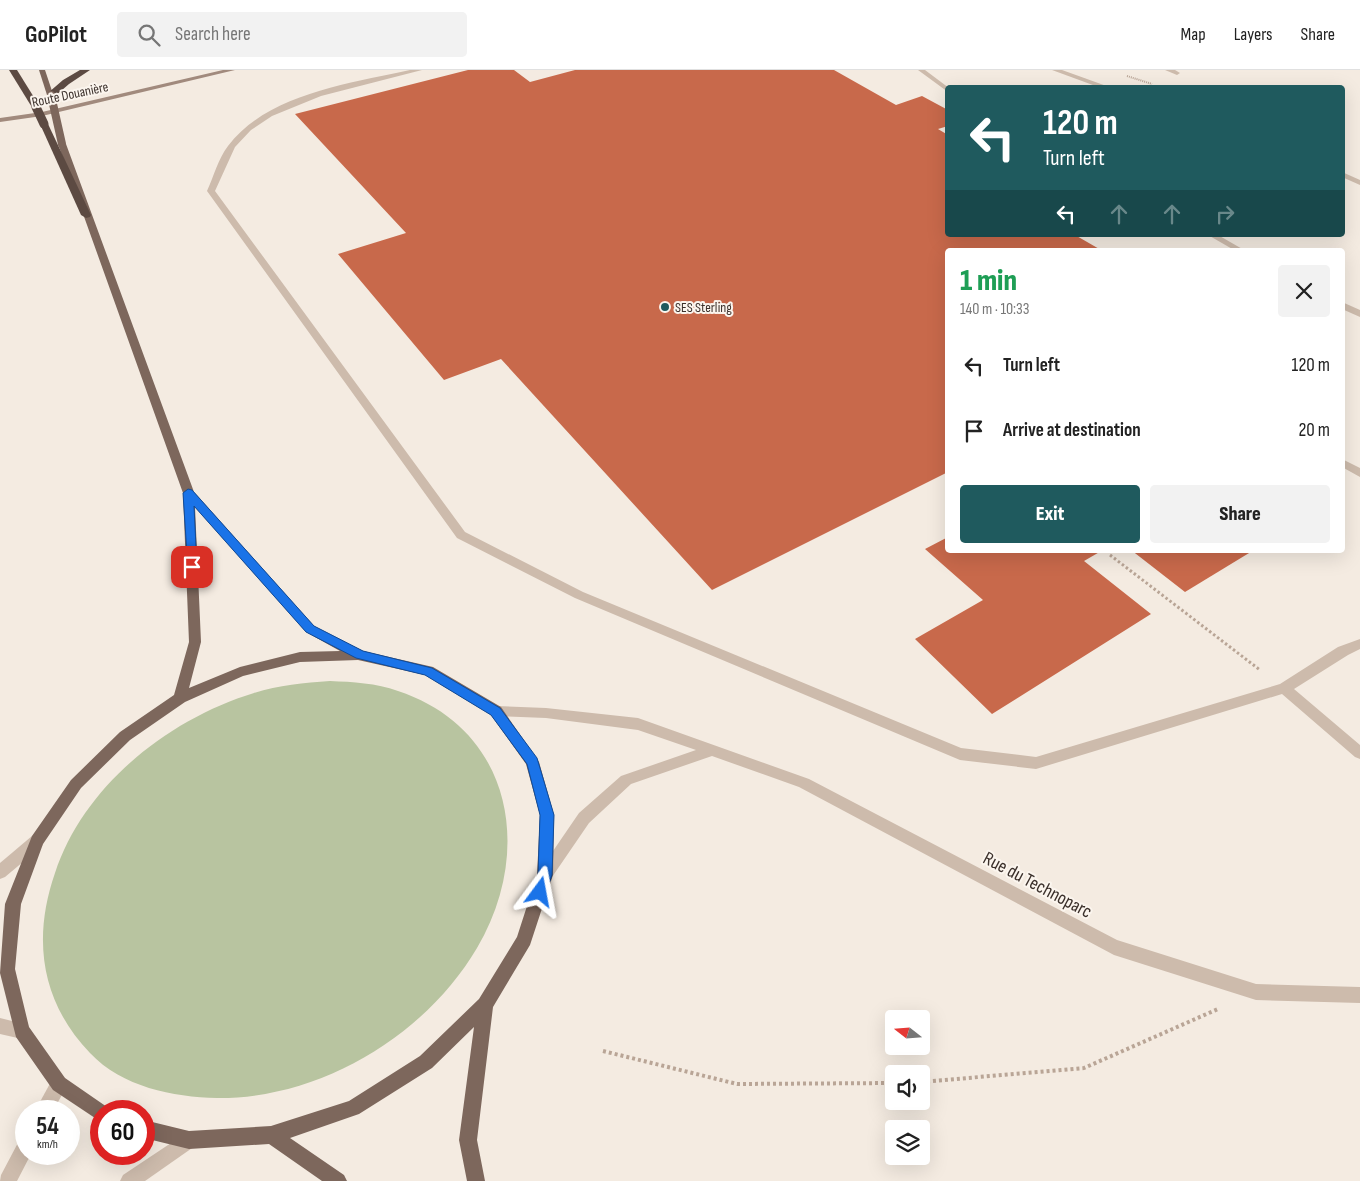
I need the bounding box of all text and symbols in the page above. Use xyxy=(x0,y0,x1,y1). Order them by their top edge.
search box xyxy=(117,12,467,57)
text: GoPilot xyxy=(25,20,87,49)
icon: search xyxy=(135,21,163,49)
text: Search here xyxy=(175,23,251,46)
text: Map xyxy=(1181,24,1206,45)
text: Layers xyxy=(1234,24,1273,45)
text: Share xyxy=(1301,24,1335,45)
street label: Route Douanière xyxy=(30,78,110,111)
text: 120 m xyxy=(1043,102,1118,145)
icon: left xyxy=(960,105,1025,170)
text: Turn left xyxy=(1043,145,1105,172)
icon: left xyxy=(1052,200,1080,228)
icon: ahead xyxy=(1105,200,1133,228)
icon: ahead xyxy=(1158,200,1186,228)
icon: right xyxy=(1211,200,1239,228)
text: 1 min xyxy=(960,263,1017,299)
button: close xyxy=(1278,265,1330,317)
place label: SES Sterling xyxy=(675,299,732,316)
text: 140 m · 10:33 xyxy=(960,300,1030,319)
marker: SES Sterling xyxy=(659,301,671,313)
icon: left xyxy=(960,352,988,380)
text: Turn left xyxy=(1003,354,1060,377)
text: 120 m xyxy=(1292,354,1330,377)
icon: arrive xyxy=(960,417,988,445)
text: Arrive at destination xyxy=(1003,419,1141,442)
text: 20 m xyxy=(1298,419,1330,442)
button: Exit xyxy=(960,485,1140,543)
button: Share xyxy=(1150,485,1330,543)
pin xyxy=(171,546,213,588)
icon: arrive xyxy=(178,553,206,581)
street label: Rue du Technoparc xyxy=(979,847,1096,924)
position arrow xyxy=(513,865,565,917)
north arrow xyxy=(885,1010,930,1055)
map controls xyxy=(885,1010,930,1165)
button: sound xyxy=(885,1065,930,1110)
speed limit sign: 60 xyxy=(90,1100,155,1165)
text: 54 xyxy=(36,1111,59,1142)
button: layers xyxy=(885,1120,930,1165)
text: km/h xyxy=(37,1137,58,1152)

